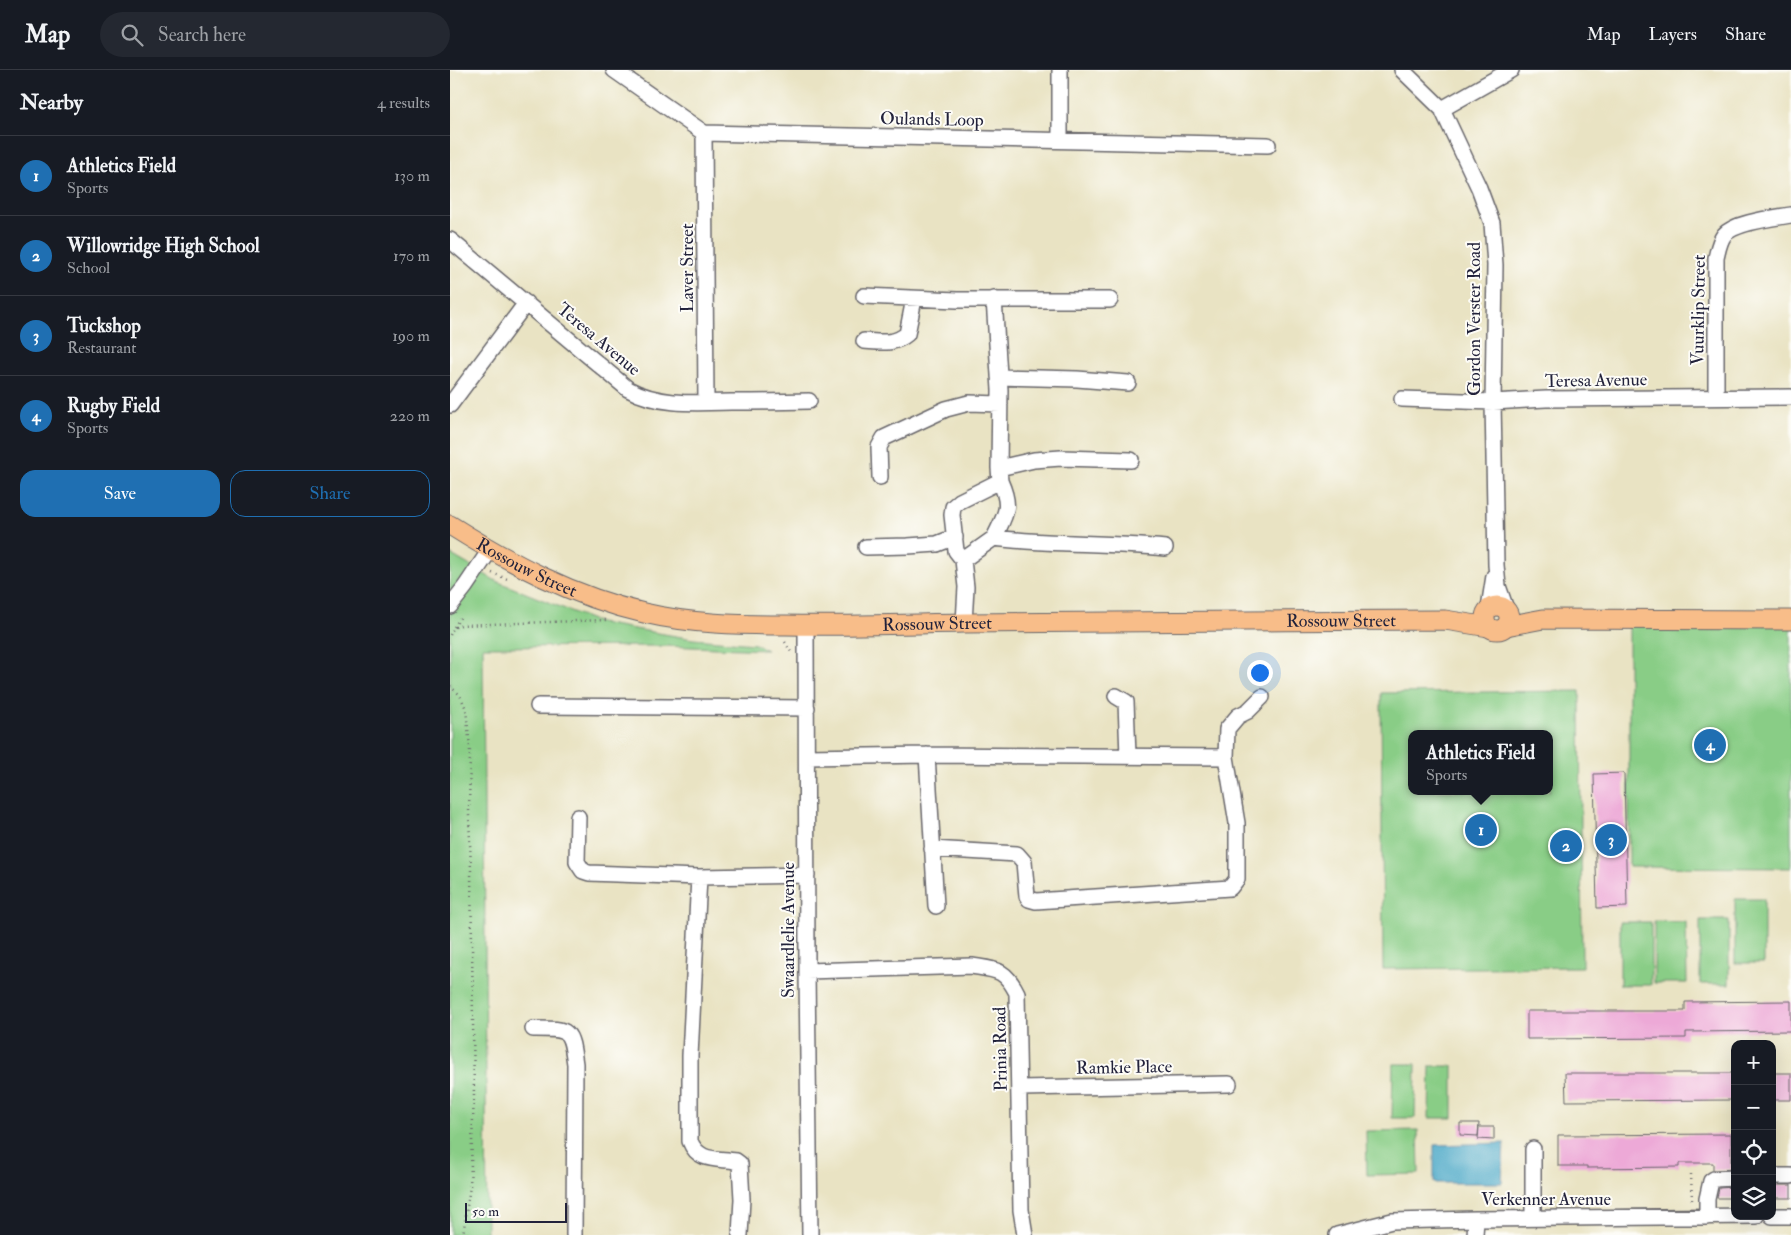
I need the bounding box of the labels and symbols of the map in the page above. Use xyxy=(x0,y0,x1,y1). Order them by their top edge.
street label: Oulands Loop xyxy=(880,107,984,132)
street label: Laver Street xyxy=(676,223,699,313)
street label: Gordon Verster Road xyxy=(1463,242,1486,396)
street label: Vuurklip Street xyxy=(1686,254,1711,366)
street label: Teresa Avenue xyxy=(552,298,646,381)
street label: Teresa Avenue xyxy=(1545,368,1648,393)
street label: Rossouw Street xyxy=(472,533,581,603)
street label: Rossouw Street xyxy=(1286,609,1396,633)
street label: Rossouw Street xyxy=(882,612,992,637)
your location xyxy=(1247,660,1273,686)
pin: 4 xyxy=(1694,726,1726,764)
pin: 1 xyxy=(1465,811,1497,849)
pin: 3 xyxy=(1595,821,1627,859)
pin: 2 xyxy=(1550,827,1582,865)
street label: Swaardlelie Avenue xyxy=(777,862,800,998)
street label: Prinia Road xyxy=(988,1006,1013,1092)
street label: Ramkie Place xyxy=(1076,1055,1173,1080)
street label: Verkenner Avenue xyxy=(1481,1188,1611,1211)
scale bar xyxy=(465,1200,568,1223)

